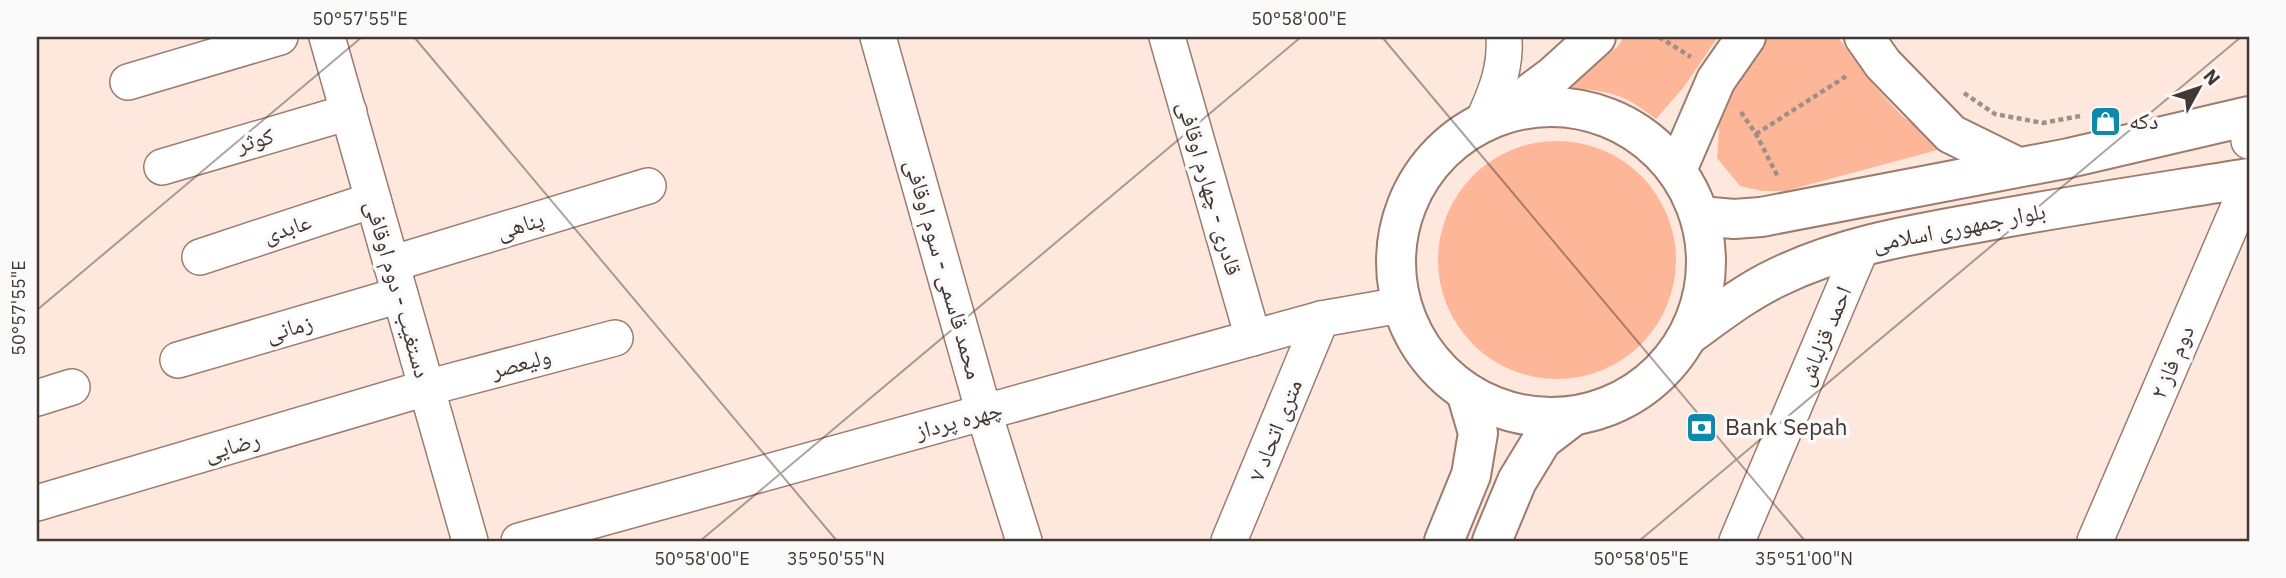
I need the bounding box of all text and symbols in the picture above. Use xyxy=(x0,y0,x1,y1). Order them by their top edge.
text: 50°57'55"E xyxy=(312,7,408,30)
text: 50°58'00"E xyxy=(1251,7,1347,30)
north arrow xyxy=(2164,52,2234,122)
text: N xyxy=(2198,64,2226,90)
street label: قادری - چهارم اوقافی xyxy=(1170,97,1250,279)
shop icon: دکه xyxy=(2089,104,2123,138)
place label: دکه xyxy=(2129,105,2158,135)
street label: کوثر xyxy=(232,119,277,159)
street label: محمد قاسمی - سوم اوقافی xyxy=(897,155,991,383)
street label: بلوار جمهوری اسلامی xyxy=(1870,195,2048,257)
street label: دستغیب - دوم اوقافی xyxy=(357,196,439,382)
street label: پناهی xyxy=(492,203,547,246)
street label: عابدی xyxy=(259,205,315,249)
text: 50°57'55"E xyxy=(7,260,30,356)
street label: احمد قزلباش xyxy=(1789,281,1858,390)
street label: زمانی xyxy=(262,306,316,348)
street label: دوم فاز ۲ xyxy=(2142,320,2202,404)
street label: ولیعصر xyxy=(487,340,554,385)
street label: ۷ متری اتحاد xyxy=(1240,374,1308,485)
street label: چهره پرداز xyxy=(911,393,1005,445)
bank icon: Bank Sepah xyxy=(1685,410,1719,444)
place label: Bank Sepah xyxy=(1725,411,1848,441)
street label: رضایی xyxy=(200,423,263,467)
text: 50°58'00"E xyxy=(654,547,750,570)
text: 35°50'55"N xyxy=(787,547,885,570)
text: 50°58'05"E xyxy=(1593,547,1689,570)
text: 35°51'00"N xyxy=(1755,547,1853,570)

